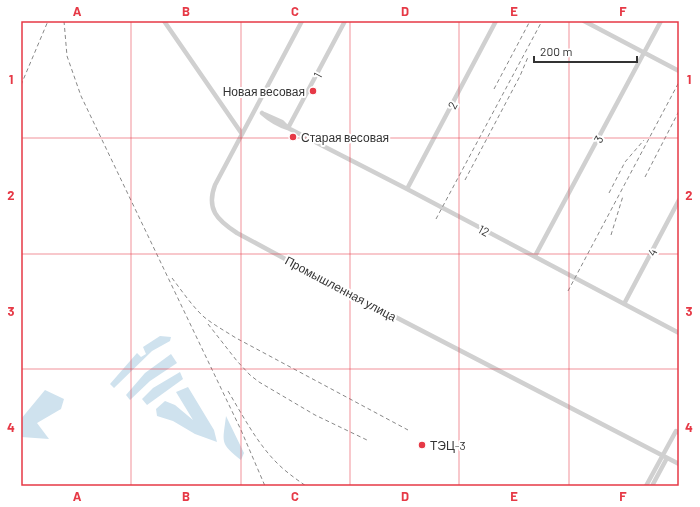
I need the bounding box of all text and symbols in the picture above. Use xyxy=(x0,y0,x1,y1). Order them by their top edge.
text: A xyxy=(73,3,82,19)
text: B xyxy=(182,3,190,19)
text: C xyxy=(291,3,299,19)
text: D xyxy=(401,3,409,19)
text: E xyxy=(510,3,518,19)
text: F xyxy=(619,3,627,19)
scale bar xyxy=(534,38,637,64)
text: 200 m xyxy=(540,44,572,58)
street label: 1 xyxy=(310,70,324,80)
text: 1 xyxy=(9,71,13,87)
text: 1 xyxy=(687,71,691,87)
place label: Новая весовая xyxy=(223,84,305,98)
marker: Новая весовая xyxy=(308,86,318,96)
street label: 2 xyxy=(444,99,460,111)
place label: Старая весовая xyxy=(301,130,389,145)
marker: Старая весовая xyxy=(288,132,298,142)
street label: 3 xyxy=(590,133,606,145)
text: 2 xyxy=(7,187,15,203)
text: 2 xyxy=(685,187,693,203)
street label: 12 xyxy=(476,221,492,239)
street label: 4 xyxy=(644,246,660,258)
street label: Промышленная улица xyxy=(283,253,399,324)
text: 3 xyxy=(7,303,15,319)
text: 3 xyxy=(685,303,693,319)
text: 4 xyxy=(7,419,15,435)
text: 4 xyxy=(685,419,693,435)
place label: ТЭЦ-3 xyxy=(430,438,466,453)
marker: ТЭЦ-3 xyxy=(417,440,427,450)
text: A xyxy=(73,488,82,504)
text: B xyxy=(182,488,190,504)
text: C xyxy=(291,488,299,504)
text: D xyxy=(401,488,409,504)
text: E xyxy=(510,488,518,504)
text: F xyxy=(619,488,627,504)

